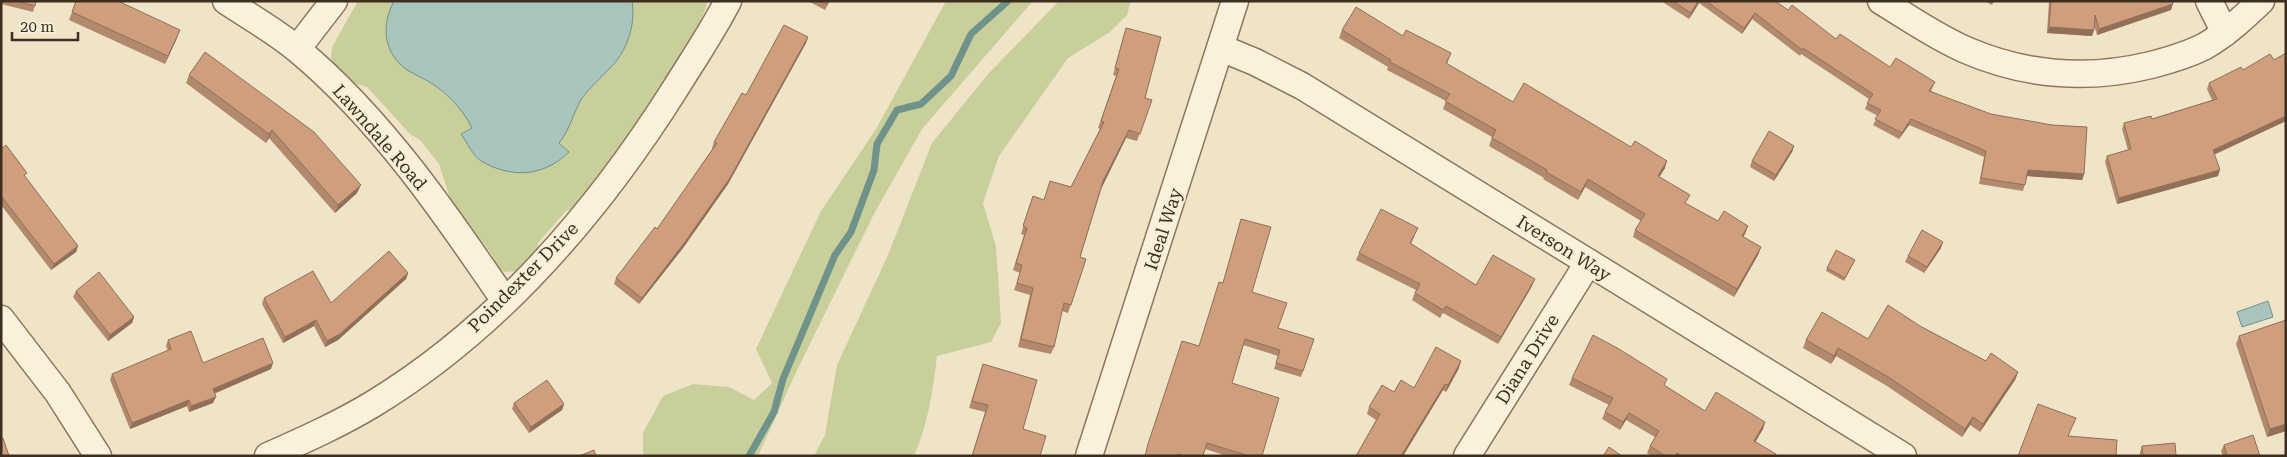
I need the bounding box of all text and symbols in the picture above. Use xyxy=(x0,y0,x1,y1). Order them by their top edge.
scale bar xyxy=(12,10,79,42)
text: 20 m xyxy=(20,18,55,36)
street label: Lawndale Road xyxy=(329,80,432,194)
street label: Ideal Way xyxy=(1140,185,1186,273)
street label: Iverson Way xyxy=(1513,211,1615,285)
street label: Poindexter Drive xyxy=(464,217,583,336)
street label: Diana Drive xyxy=(1491,310,1563,408)

